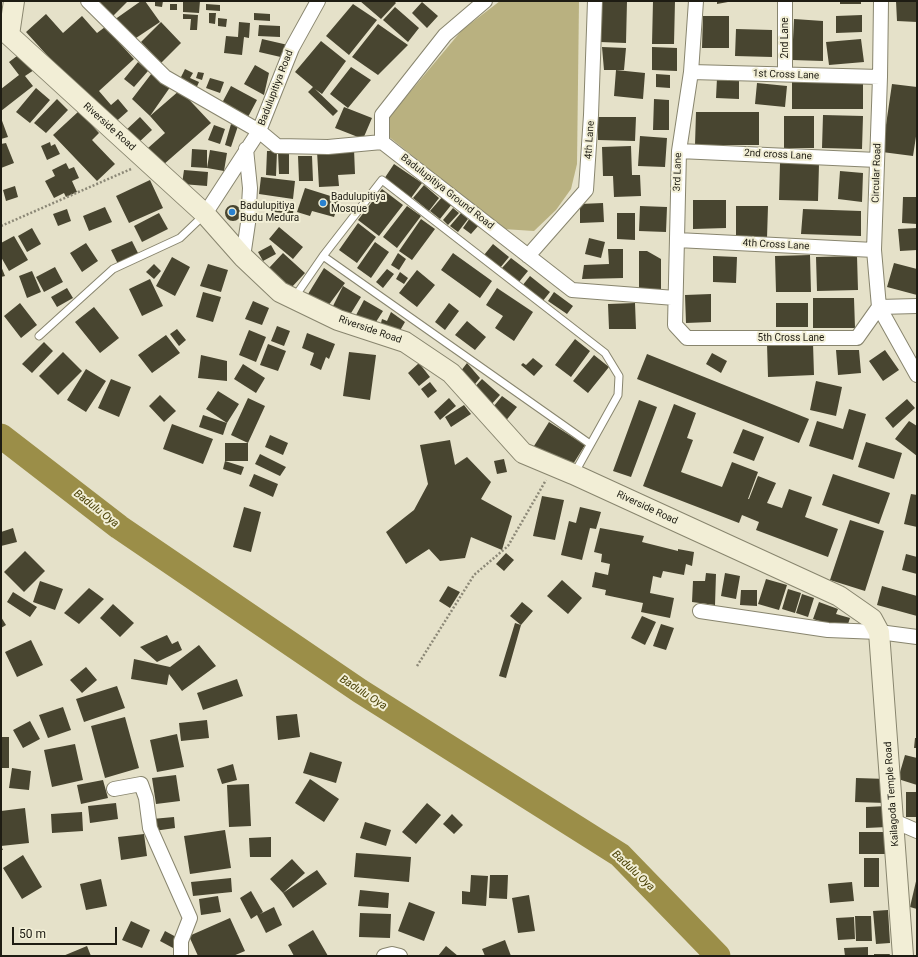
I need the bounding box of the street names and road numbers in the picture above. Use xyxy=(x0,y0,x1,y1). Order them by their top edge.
street label: 2nd Lane xyxy=(779,18,791,58)
street label: Badulupitiya Road xyxy=(256,48,296,128)
street label: 1st Cross Lane xyxy=(753,68,819,82)
street label: Riverside Road xyxy=(80,100,138,154)
street label: 4th Lane xyxy=(583,120,597,160)
street label: Circular Road xyxy=(870,143,884,203)
street label: 2nd cross Lane xyxy=(744,147,812,163)
street label: Badulupitiya Ground Road xyxy=(398,152,496,232)
street label: 3rd Lane xyxy=(671,152,685,192)
street label: 4th Cross Lane xyxy=(742,237,810,253)
street label: Riverside Road xyxy=(337,314,403,346)
street label: 5th Cross Lane xyxy=(758,332,824,344)
street label: Riverside Road xyxy=(615,489,679,527)
street label: Kailagoda Temple Road xyxy=(882,741,902,847)

